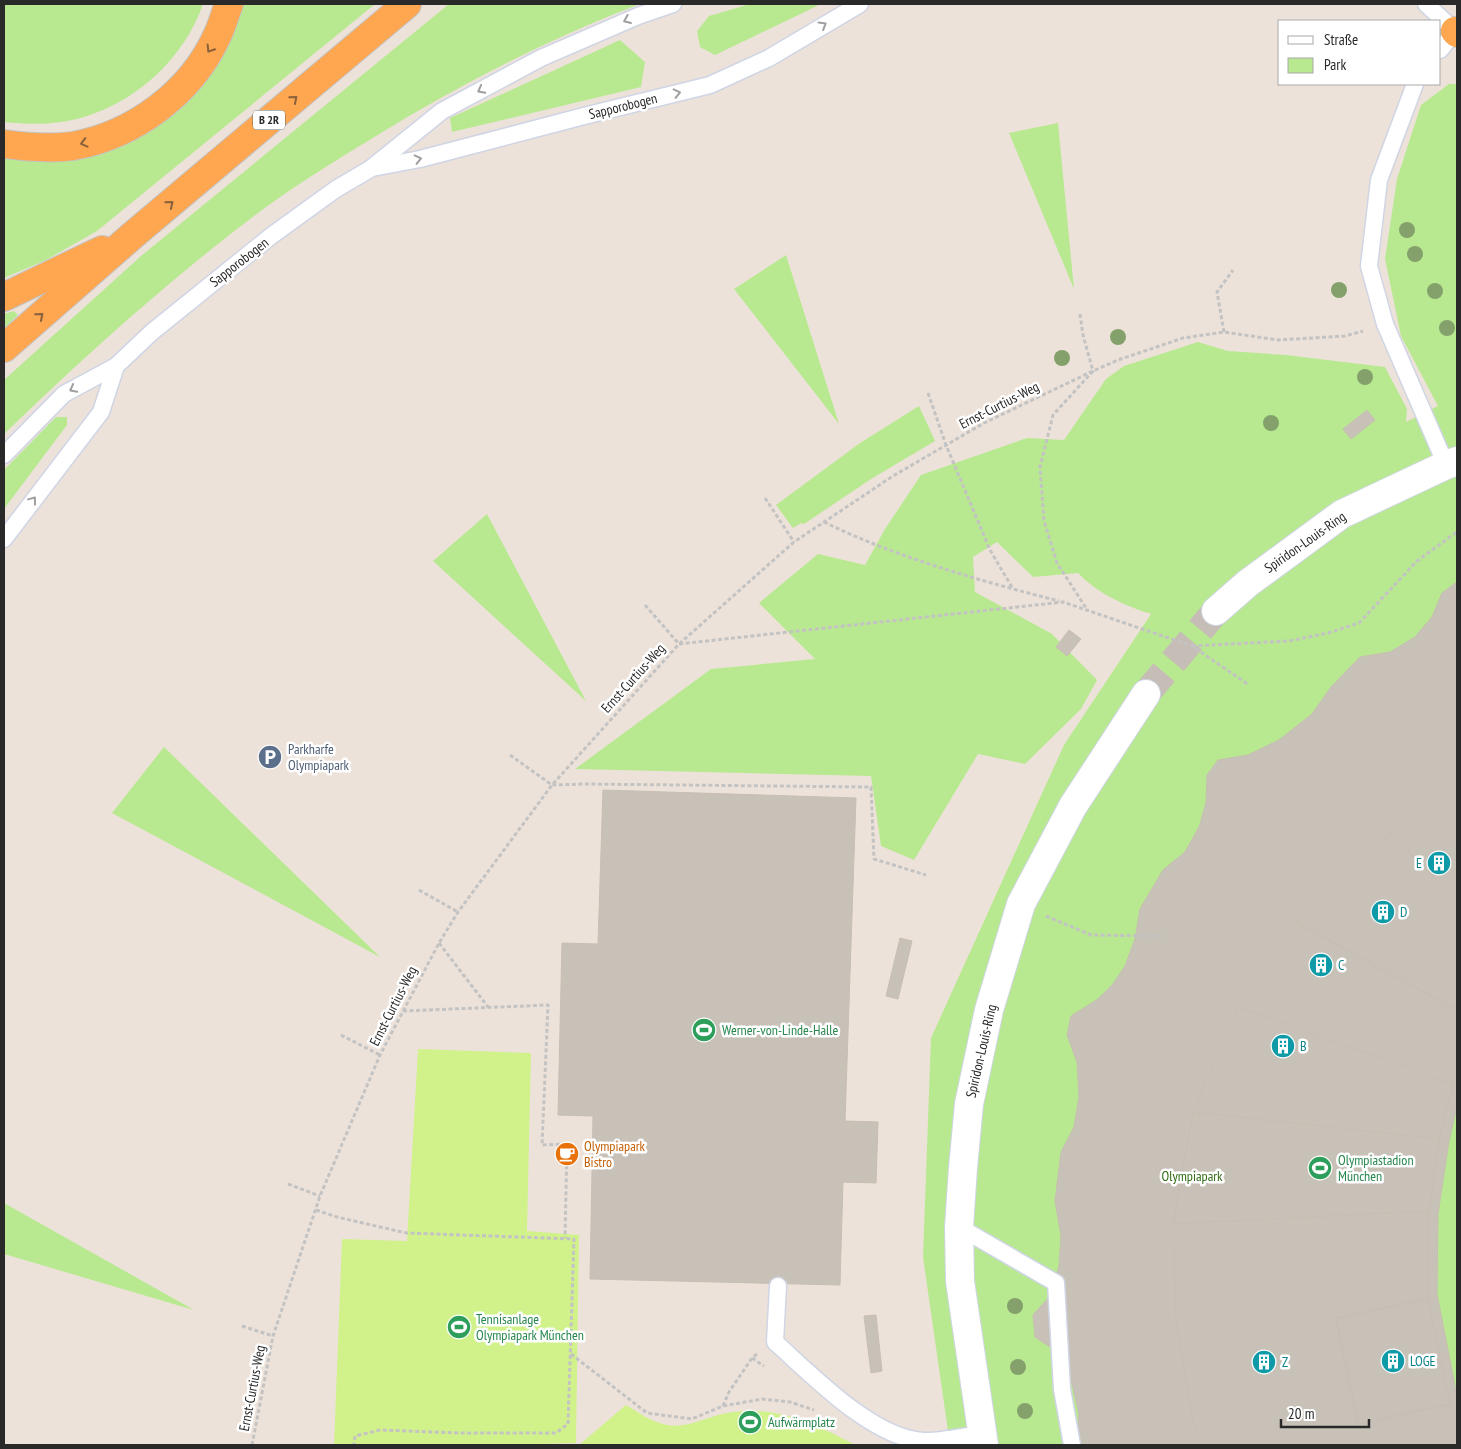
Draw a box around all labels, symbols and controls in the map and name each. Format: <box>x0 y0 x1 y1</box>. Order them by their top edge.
one-way arrow <box>623 14 632 25</box>
legend <box>1278 20 1441 85</box>
one-way arrow <box>818 21 827 31</box>
text: Straße <box>1324 30 1358 49</box>
one-way arrow <box>207 43 216 52</box>
text: Park <box>1324 55 1346 74</box>
one-way arrow <box>477 84 486 94</box>
one-way arrow <box>673 88 682 99</box>
street label: Sapporobogen <box>587 89 659 123</box>
one-way arrow <box>289 95 298 104</box>
road number: B 2R <box>253 110 285 130</box>
one-way arrow <box>80 137 88 147</box>
one-way arrow <box>414 154 423 165</box>
one-way arrow <box>165 200 174 209</box>
street label: Sapporobogen <box>206 233 272 291</box>
one-way arrow <box>35 313 44 322</box>
street label: Ernst-Curtius-Weg <box>956 377 1042 433</box>
one-way arrow <box>69 383 78 393</box>
one-way arrow <box>28 497 36 506</box>
street label: Spiridon-Louis-Ring <box>1261 507 1349 577</box>
street label: Ernst-Curtius-Weg <box>597 640 669 716</box>
place label: Parkharfe Olympiapark <box>288 740 350 774</box>
parking icon: Parkharfe Olympiapark <box>257 744 283 770</box>
building icon: E <box>1426 850 1452 876</box>
place label: E <box>1416 854 1422 872</box>
building icon: D <box>1370 899 1396 925</box>
place label: D <box>1400 903 1407 921</box>
building icon: C <box>1308 952 1334 978</box>
place label: C <box>1338 956 1345 974</box>
street label: Ernst-Curtius-Weg <box>365 963 421 1049</box>
street label: Spiridon-Louis-Ring <box>961 1002 1001 1100</box>
sports icon: Werner-von-Linde-Halle <box>691 1017 717 1043</box>
place label: Werner-von-Linde-Halle <box>722 1021 839 1039</box>
building icon: B <box>1270 1033 1296 1059</box>
place label: B <box>1300 1037 1307 1055</box>
place label: Olympiapark Bistro <box>584 1137 646 1171</box>
cafe icon: Olympiapark Bistro <box>554 1141 580 1167</box>
place label: Olympiastadion München <box>1338 1151 1414 1185</box>
sports icon: Olympiastadion München <box>1307 1155 1333 1181</box>
park label: Olympiapark <box>1161 1167 1223 1185</box>
place label: Tennisanlage Olympiapark München <box>476 1310 584 1344</box>
sports icon: Tennisanlage Olympiapark München <box>446 1314 472 1340</box>
street label: Ernst-Curtius-Weg <box>235 1344 269 1432</box>
building icon: LOGE <box>1380 1348 1406 1374</box>
building icon: Z <box>1251 1349 1277 1375</box>
place label: LOGE <box>1410 1352 1436 1370</box>
place label: Z <box>1282 1353 1288 1371</box>
scale bar <box>1281 1396 1368 1428</box>
text: 20 m <box>1288 1404 1314 1423</box>
sports icon: Aufwärmplatz <box>737 1409 763 1435</box>
place label: Aufwärmplatz <box>768 1413 835 1431</box>

